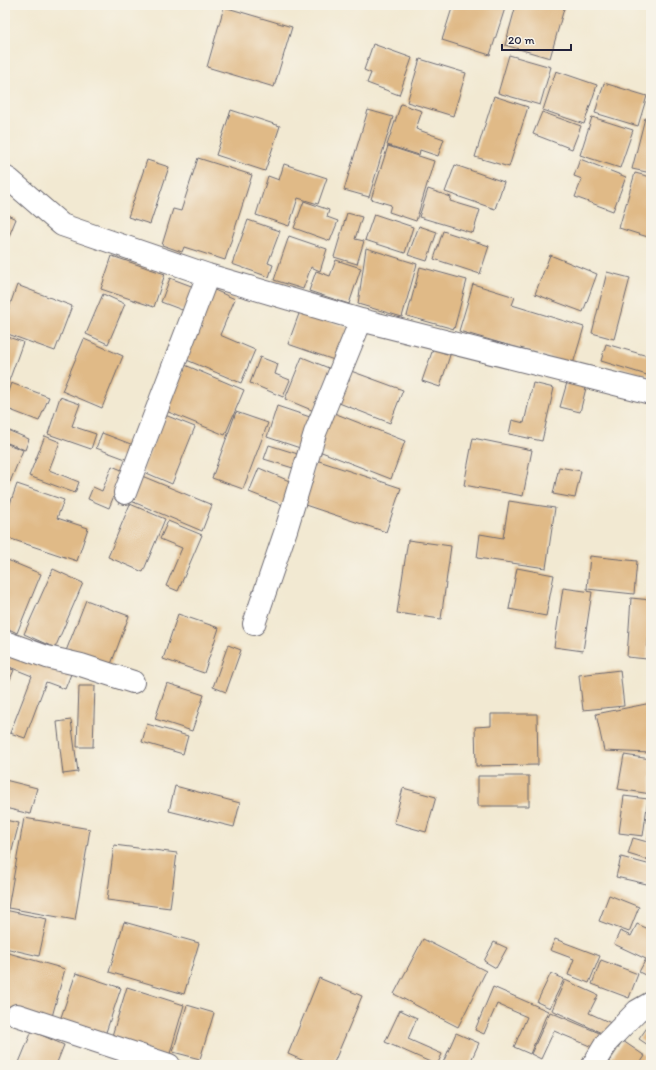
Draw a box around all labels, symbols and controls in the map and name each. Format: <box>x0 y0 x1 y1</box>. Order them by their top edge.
scale bar <box>502 26 571 52</box>
text: 20 m <box>508 33 535 47</box>

